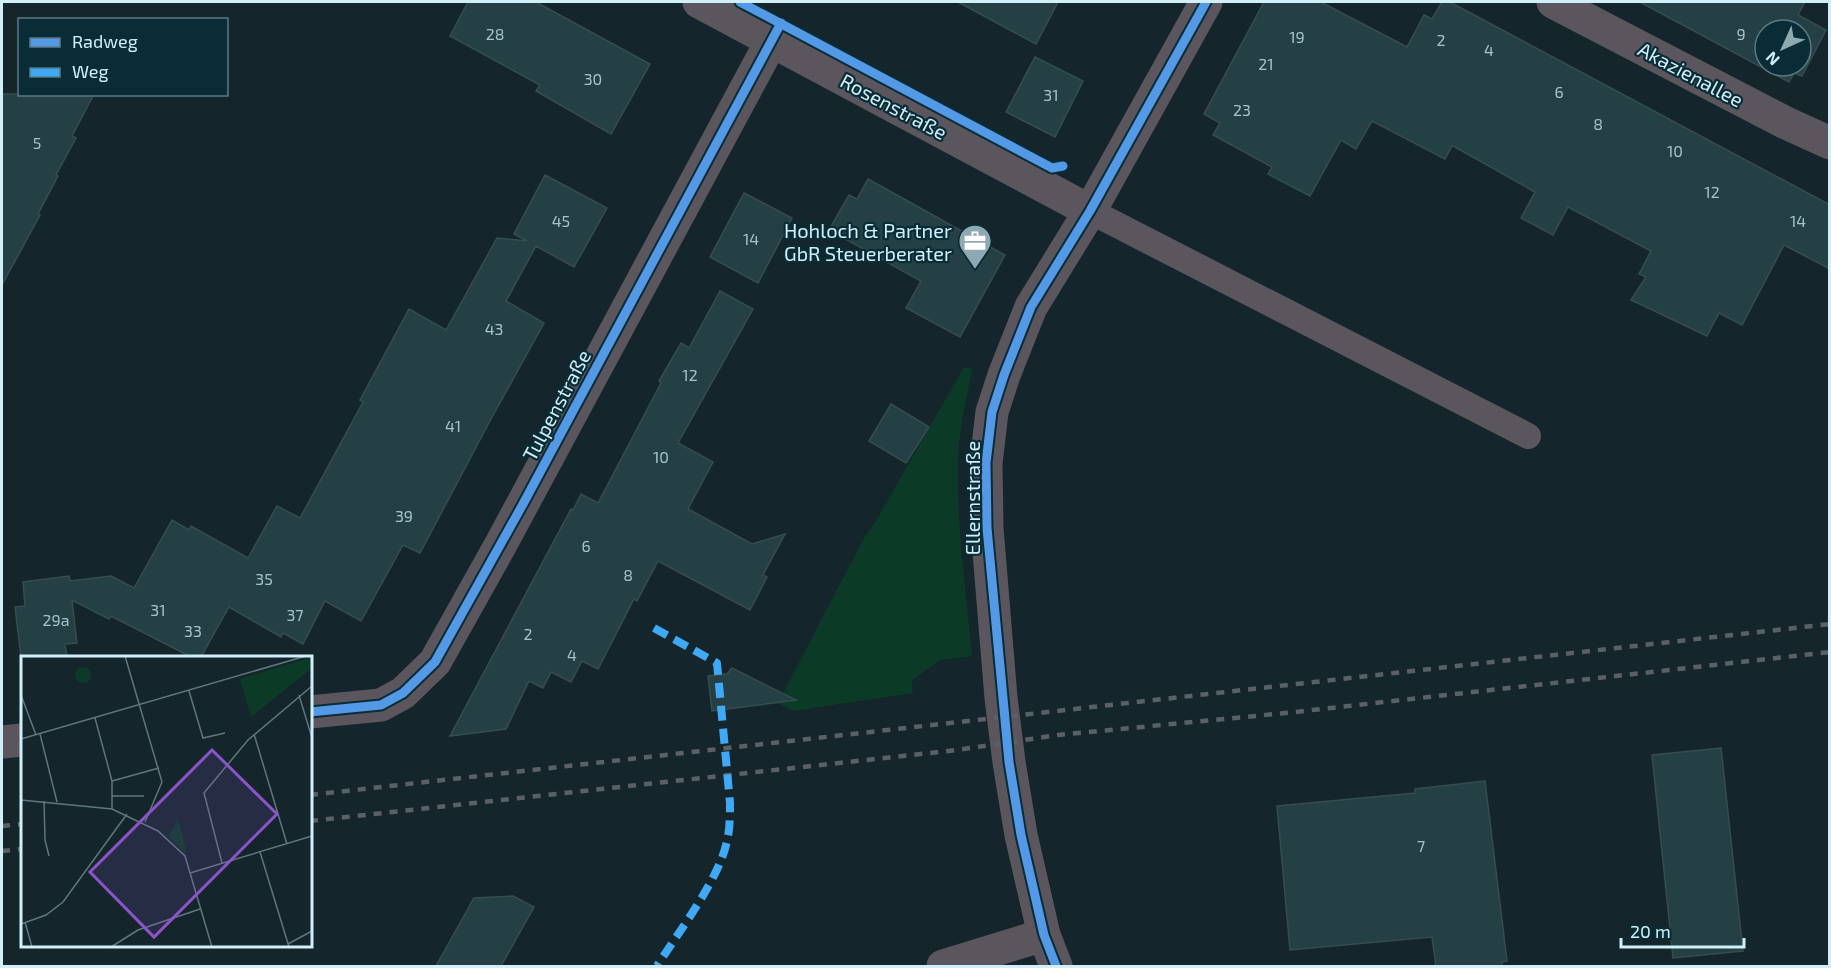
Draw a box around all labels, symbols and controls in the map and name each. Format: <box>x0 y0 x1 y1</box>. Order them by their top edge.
legend <box>18 18 228 96</box>
north arrow <box>1753 18 1813 78</box>
house number: 28 <box>486 24 504 43</box>
house number: 9 <box>1736 24 1746 43</box>
house number: 19 <box>1289 27 1305 46</box>
text: Radweg <box>72 30 138 52</box>
house number: 2 <box>1437 30 1446 49</box>
street label: Akazienallee <box>1634 36 1748 112</box>
house number: 4 <box>1484 40 1494 59</box>
text: N <box>1761 48 1783 70</box>
house number: 21 <box>1258 54 1274 73</box>
text: Weg <box>72 60 108 82</box>
street label: Rosenstraße <box>837 68 951 144</box>
house number: 30 <box>584 69 602 88</box>
house number: 6 <box>1554 82 1564 101</box>
house number: 31 <box>1043 85 1059 104</box>
house number: 23 <box>1233 100 1251 119</box>
house number: 8 <box>1593 114 1603 133</box>
house number: 5 <box>33 133 41 152</box>
house number: 10 <box>1667 141 1683 160</box>
house number: 12 <box>1704 182 1720 201</box>
house number: 45 <box>552 211 570 230</box>
house number: 14 <box>1790 211 1806 230</box>
place label: Hohloch & Partner GbR Steuerberater <box>784 218 952 265</box>
office icon: Hohloch & Partner GbR Steuerberater <box>957 223 993 270</box>
house number: 14 <box>743 229 759 248</box>
house number: 43 <box>485 319 503 338</box>
street label: Tulpenstraße <box>517 345 595 465</box>
house number: 12 <box>682 365 698 384</box>
house number: 41 <box>445 416 461 435</box>
street label: Ellernstraße <box>960 441 984 555</box>
house number: 10 <box>653 447 669 466</box>
house number: 39 <box>395 506 413 525</box>
house number: 6 <box>581 536 591 555</box>
house number: 8 <box>623 565 633 584</box>
house number: 35 <box>255 569 273 588</box>
house number: 31 <box>150 600 166 619</box>
house number: 37 <box>286 605 304 624</box>
house number: 29a <box>43 610 69 629</box>
house number: 33 <box>184 621 202 640</box>
house number: 2 <box>524 624 533 643</box>
house number: 4 <box>567 645 577 664</box>
inset map <box>21 656 312 947</box>
house number: 7 <box>1417 836 1425 855</box>
scale bar <box>1621 911 1744 949</box>
text: 20 m <box>1630 920 1671 942</box>

